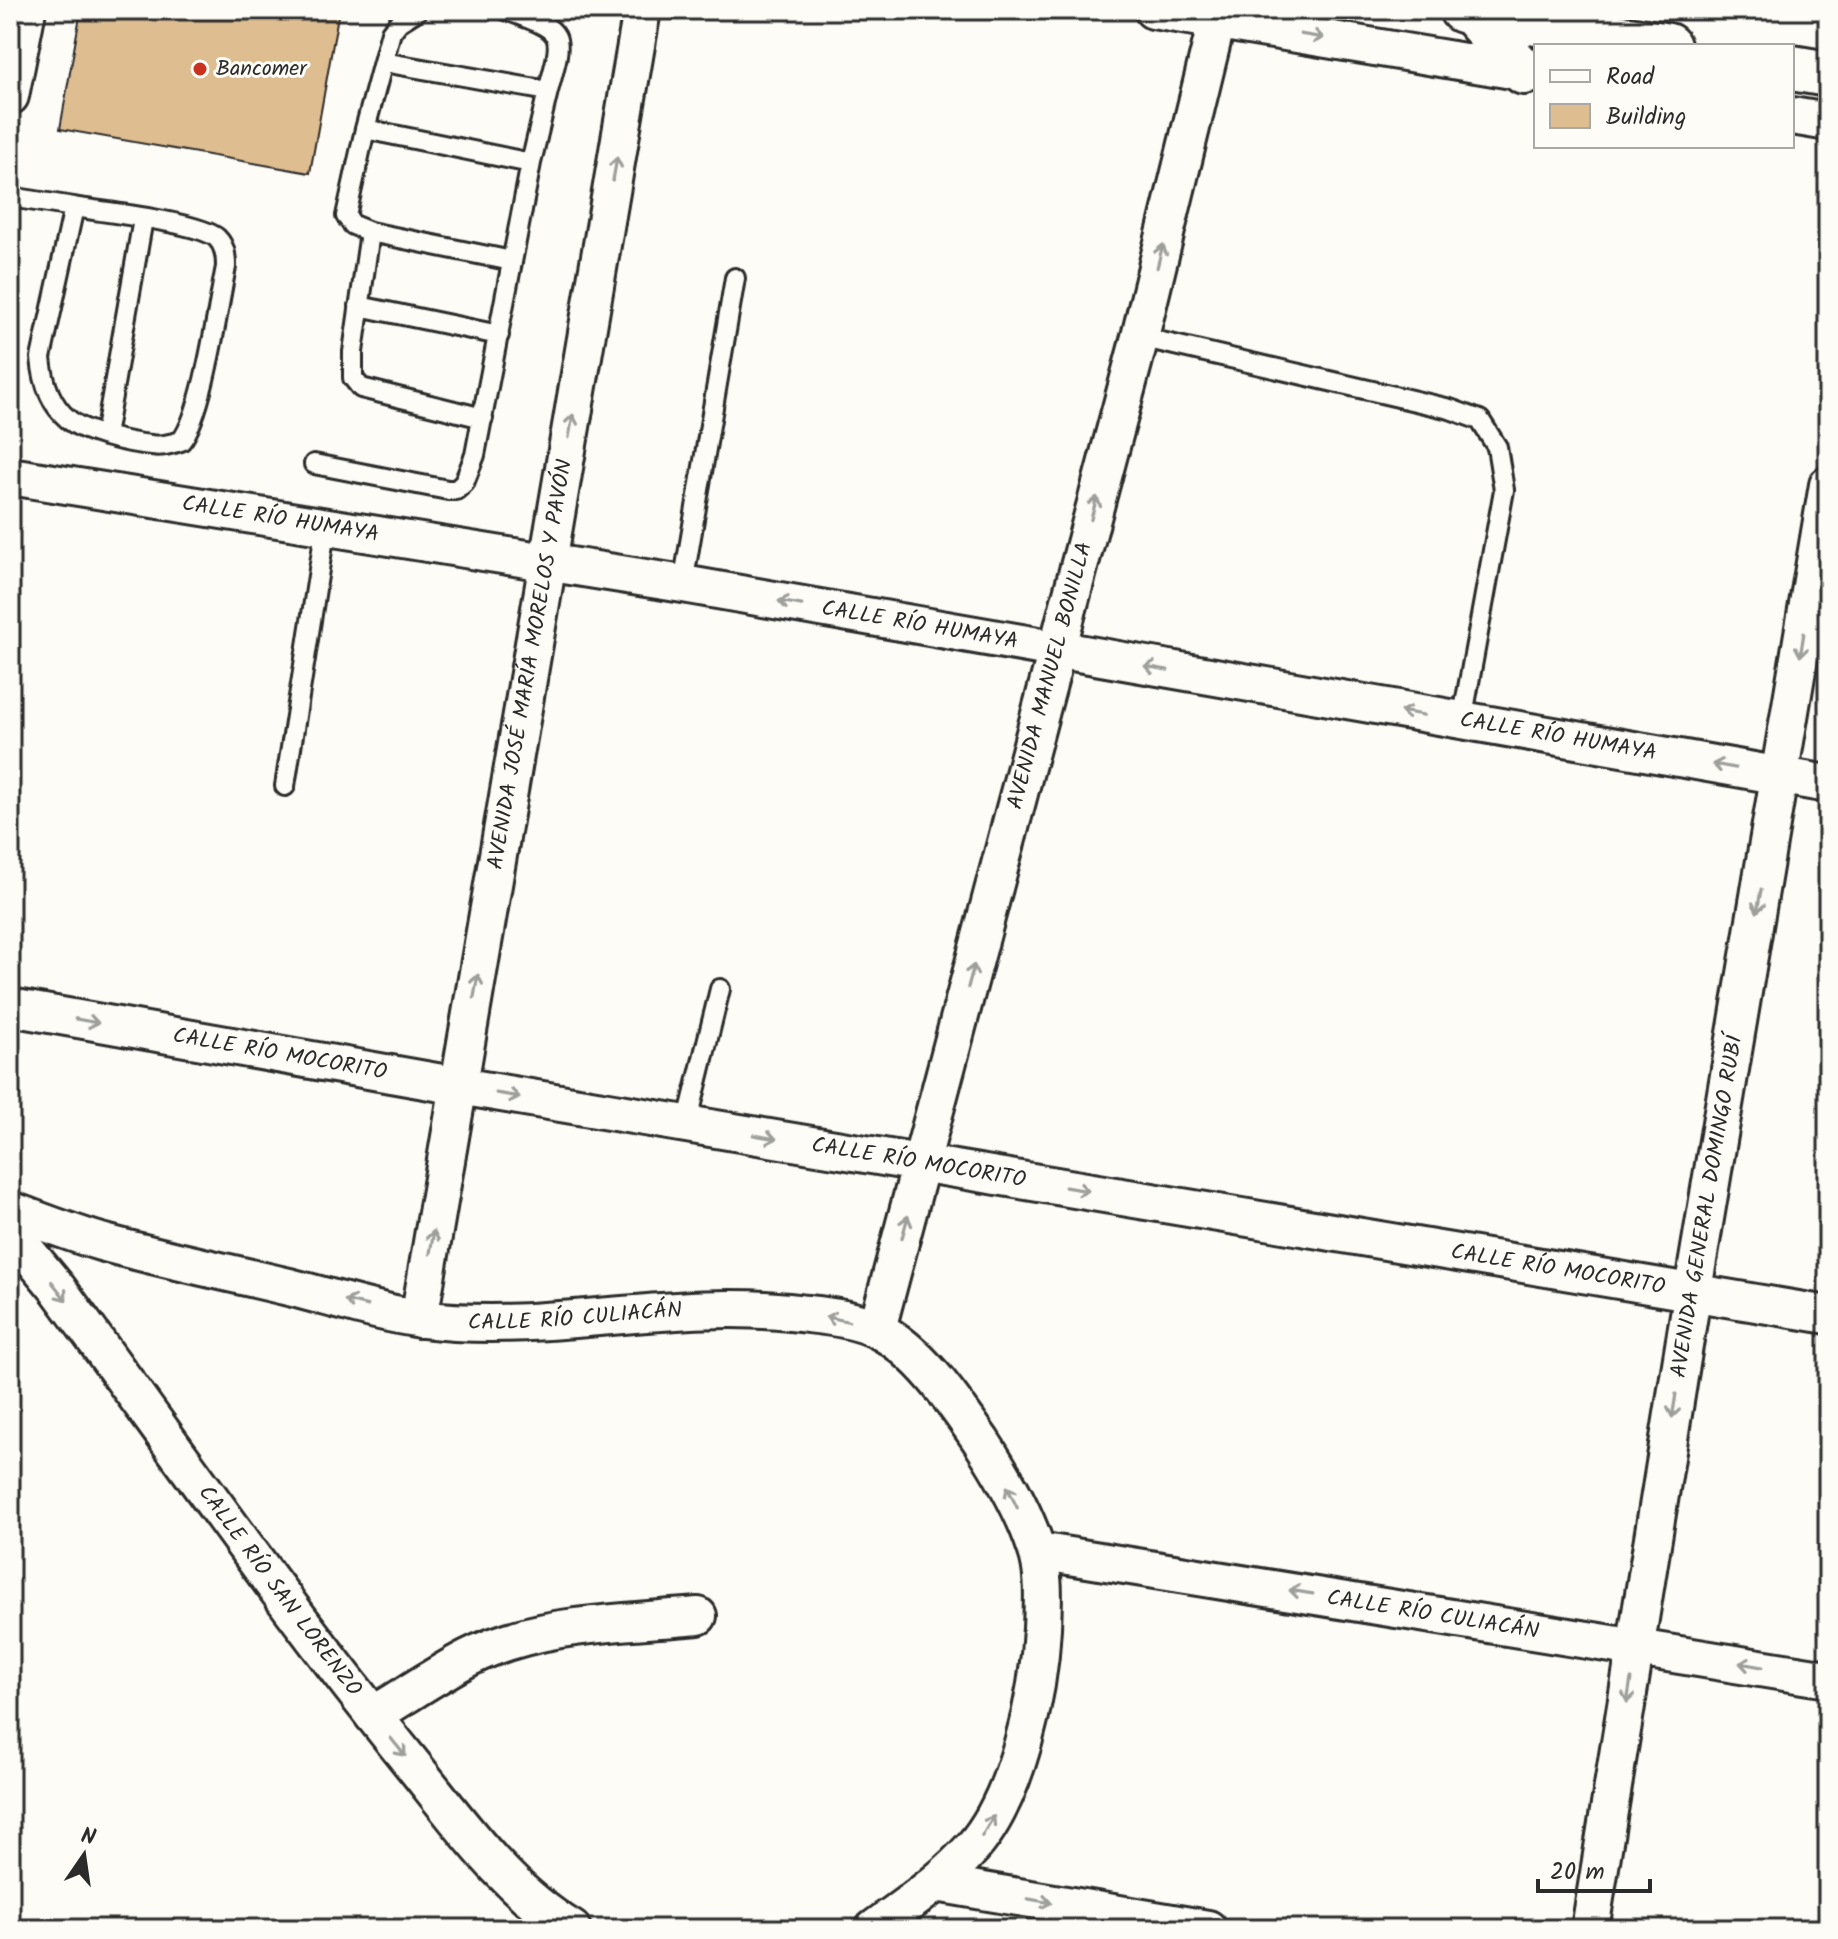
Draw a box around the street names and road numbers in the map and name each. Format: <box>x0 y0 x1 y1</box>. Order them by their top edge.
street label: AVENIDA JOSÉ MARÍA MORELOS Y PAVÓN <box>478 457 583 872</box>
street label: CALLE RÍO HUMAYA <box>180 486 382 552</box>
street label: AVENIDA MANUEL BONILLA <box>998 538 1102 813</box>
street label: CALLE RÍO HUMAYA <box>819 591 1021 660</box>
street label: CALLE RÍO HUMAYA <box>1457 703 1659 771</box>
street label: CALLE RÍO MOCORITO <box>170 1018 390 1091</box>
street label: AVENIDA GENERAL DOMINGO RUBÍ <box>1662 1029 1753 1380</box>
street label: CALLE RÍO MOCORITO <box>809 1128 1029 1198</box>
street label: CALLE RÍO MOCORITO <box>1448 1235 1668 1305</box>
street label: CALLE RÍO CULIACÁN <box>468 1293 683 1341</box>
street label: CALLE RÍO SAN LORENZO <box>189 1478 371 1705</box>
street label: CALLE RÍO CULIACÁN <box>1324 1581 1542 1649</box>

